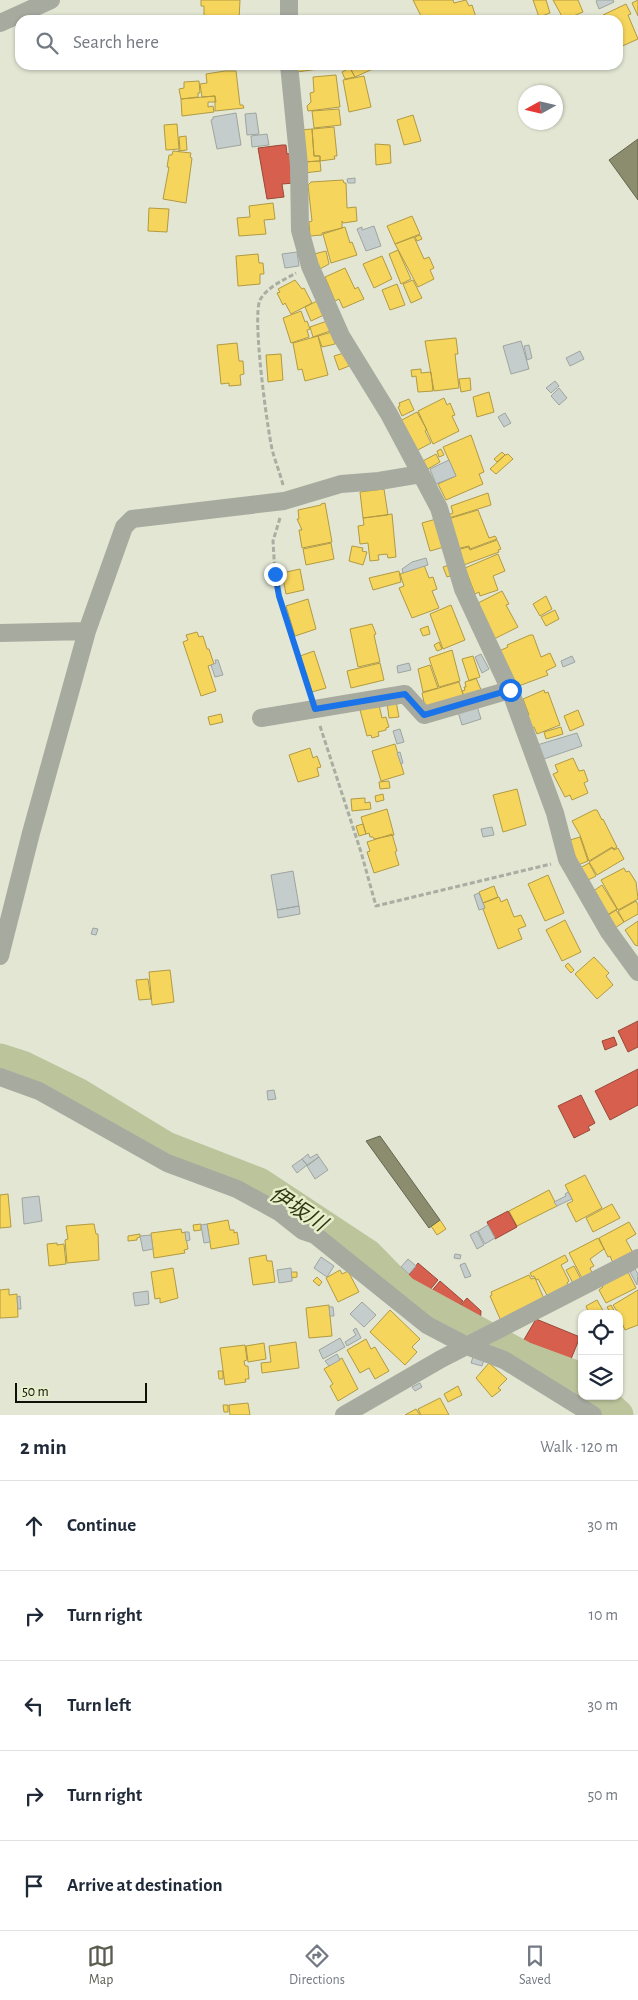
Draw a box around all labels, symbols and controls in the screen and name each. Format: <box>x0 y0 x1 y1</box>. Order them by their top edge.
search box <box>15 15 623 70</box>
icon: search <box>33 29 61 57</box>
text: Search here <box>73 33 159 52</box>
north arrow <box>518 85 563 130</box>
route end <box>264 563 287 586</box>
route start <box>499 679 522 702</box>
water label: 伊坂川 <box>266 1182 332 1236</box>
map controls <box>578 1310 623 1400</box>
button: locate <box>578 1310 623 1355</box>
button: layers <box>578 1355 623 1400</box>
scale bar <box>15 1380 148 1403</box>
text: 50 m <box>22 1385 49 1399</box>
text: 2 min <box>20 1437 67 1458</box>
text: Walk · 120 m <box>540 1439 618 1455</box>
icon: ahead <box>20 1512 48 1540</box>
text: Continue <box>67 1516 136 1535</box>
text: 30 m <box>588 1517 618 1533</box>
icon: right <box>20 1602 48 1630</box>
text: Turn right <box>67 1606 142 1625</box>
text: 10 m <box>589 1607 618 1623</box>
icon: left <box>20 1692 48 1720</box>
text: Turn left <box>67 1696 131 1715</box>
text: 30 m <box>588 1697 618 1713</box>
icon: right <box>20 1782 48 1810</box>
text: Turn right <box>67 1786 142 1805</box>
text: 50 m <box>587 1787 618 1803</box>
icon: arrive <box>20 1872 48 1900</box>
text: Arrive at destination <box>67 1876 223 1895</box>
tab: Map <box>87 1942 115 1989</box>
tab: Directions <box>289 1942 345 1989</box>
tab: Saved <box>519 1942 551 1989</box>

